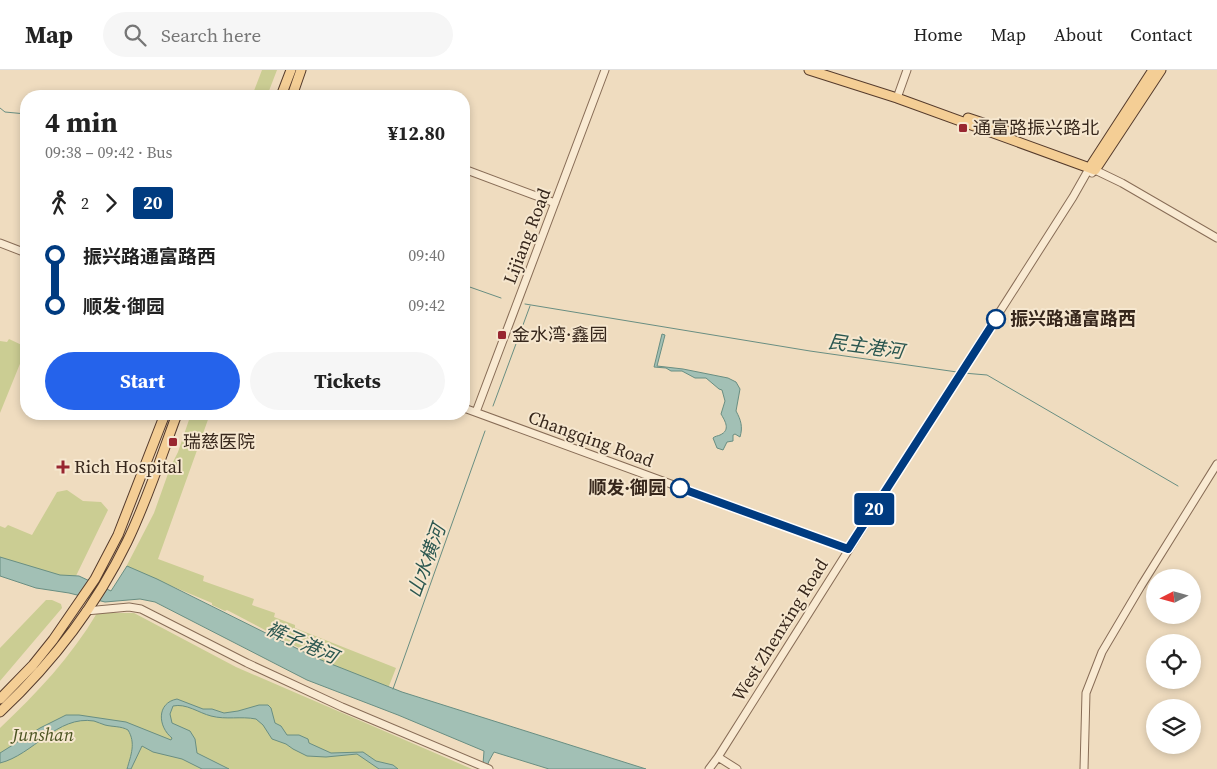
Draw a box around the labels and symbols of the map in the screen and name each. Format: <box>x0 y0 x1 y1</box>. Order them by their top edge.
place label: 通富路振兴路北 <box>973 115 1099 140</box>
marker: 通富路振兴路北 <box>957 122 969 134</box>
street label: Lijiang Road <box>497 184 556 287</box>
place label: 振兴路通富路西 <box>1010 306 1136 331</box>
marker: 振兴路通富路西 <box>986 309 1006 329</box>
place label: 金水湾·鑫园 <box>512 322 607 347</box>
water label: 民主港河 <box>827 328 909 365</box>
marker: 金水湾·鑫园 <box>496 329 508 341</box>
street label: Changqing Road <box>525 404 657 473</box>
place label: 瑞慈医院 <box>183 429 255 454</box>
marker: 瑞慈医院 <box>167 436 179 448</box>
place label: Rich Hospital <box>74 454 182 479</box>
marker: Rich Hospital <box>56 460 70 474</box>
place label: 顺发·御园 <box>589 475 666 500</box>
marker: 顺发·御园 <box>670 478 690 498</box>
line badge: 20 <box>852 493 896 525</box>
water label: 山水横河 <box>401 517 453 601</box>
street label: West Zhenxing Road <box>726 554 834 706</box>
north arrow <box>1146 569 1201 624</box>
water label: 裤子港河 <box>262 615 346 671</box>
park label: Junshan <box>9 722 74 747</box>

